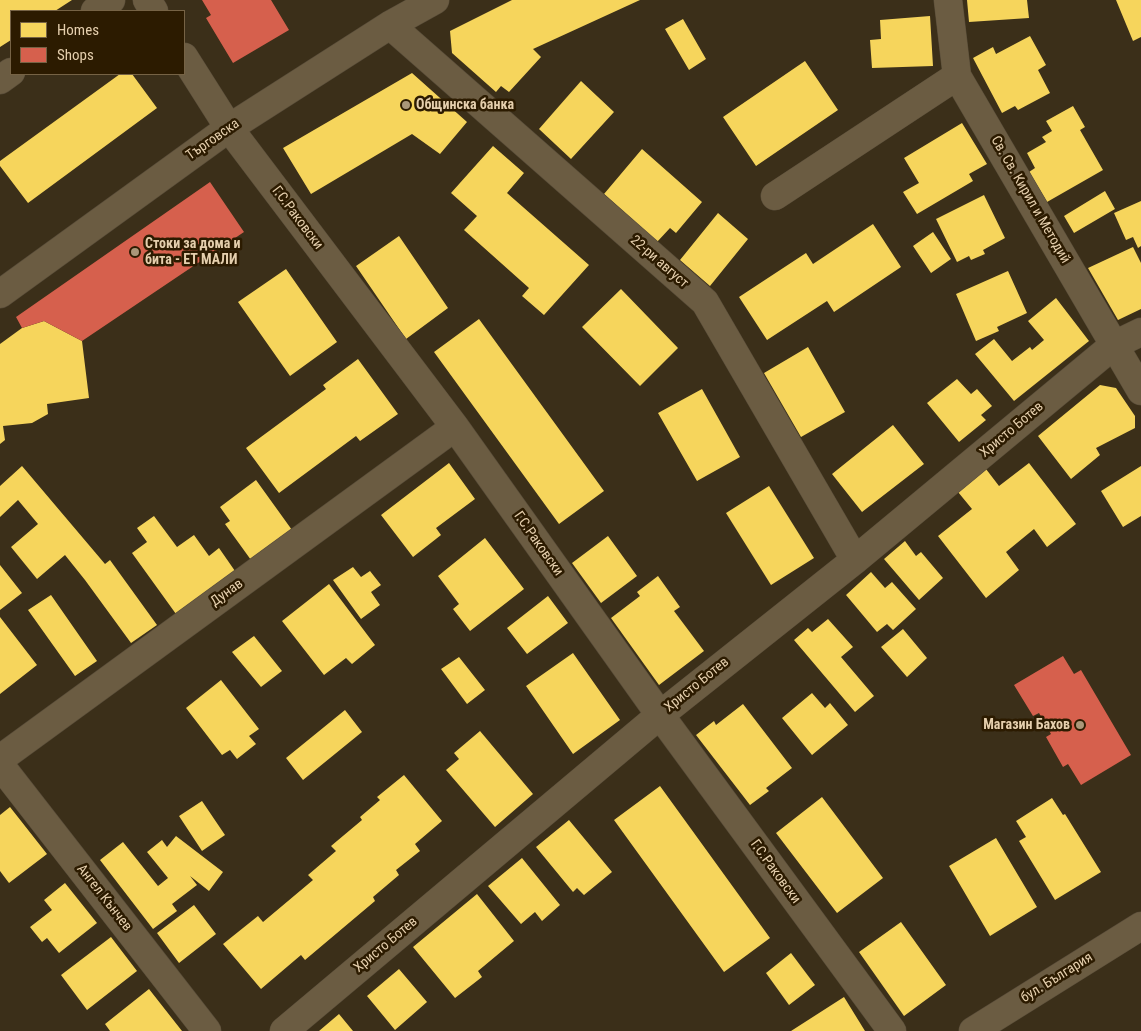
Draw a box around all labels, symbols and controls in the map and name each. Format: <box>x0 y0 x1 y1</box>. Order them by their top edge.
legend <box>10 10 185 75</box>
text: Homes <box>57 21 99 39</box>
text: Shops <box>57 46 94 64</box>
place label: Общинска банка <box>416 97 514 113</box>
marker: Общинска банка <box>400 99 412 111</box>
street label: Търговска <box>183 116 243 164</box>
street label: Св. Св. Кирил и Методий <box>987 133 1073 267</box>
street label: Г.С.Раковски <box>268 183 326 253</box>
street label: 22-ри август <box>626 232 692 292</box>
place label: Стоки за дома и бита - ЕТ МАЛИ <box>145 236 241 268</box>
marker: Стоки за дома и бита - ЕТ МАЛИ <box>129 246 141 258</box>
street label: Христо Ботев <box>977 399 1047 461</box>
street label: Г.С.Раковски <box>510 509 566 579</box>
street label: Дунав <box>208 576 246 610</box>
street label: Христо Ботев <box>662 654 732 716</box>
place label: Магазин Бахов <box>983 717 1070 733</box>
marker: Магазин Бахов <box>1074 719 1086 731</box>
street label: Г.С.Раковски <box>746 837 804 907</box>
street label: Ангел Кънчев <box>73 861 135 935</box>
street label: Христо Ботев <box>351 914 421 976</box>
street label: бул. България <box>1018 949 1096 1007</box>

